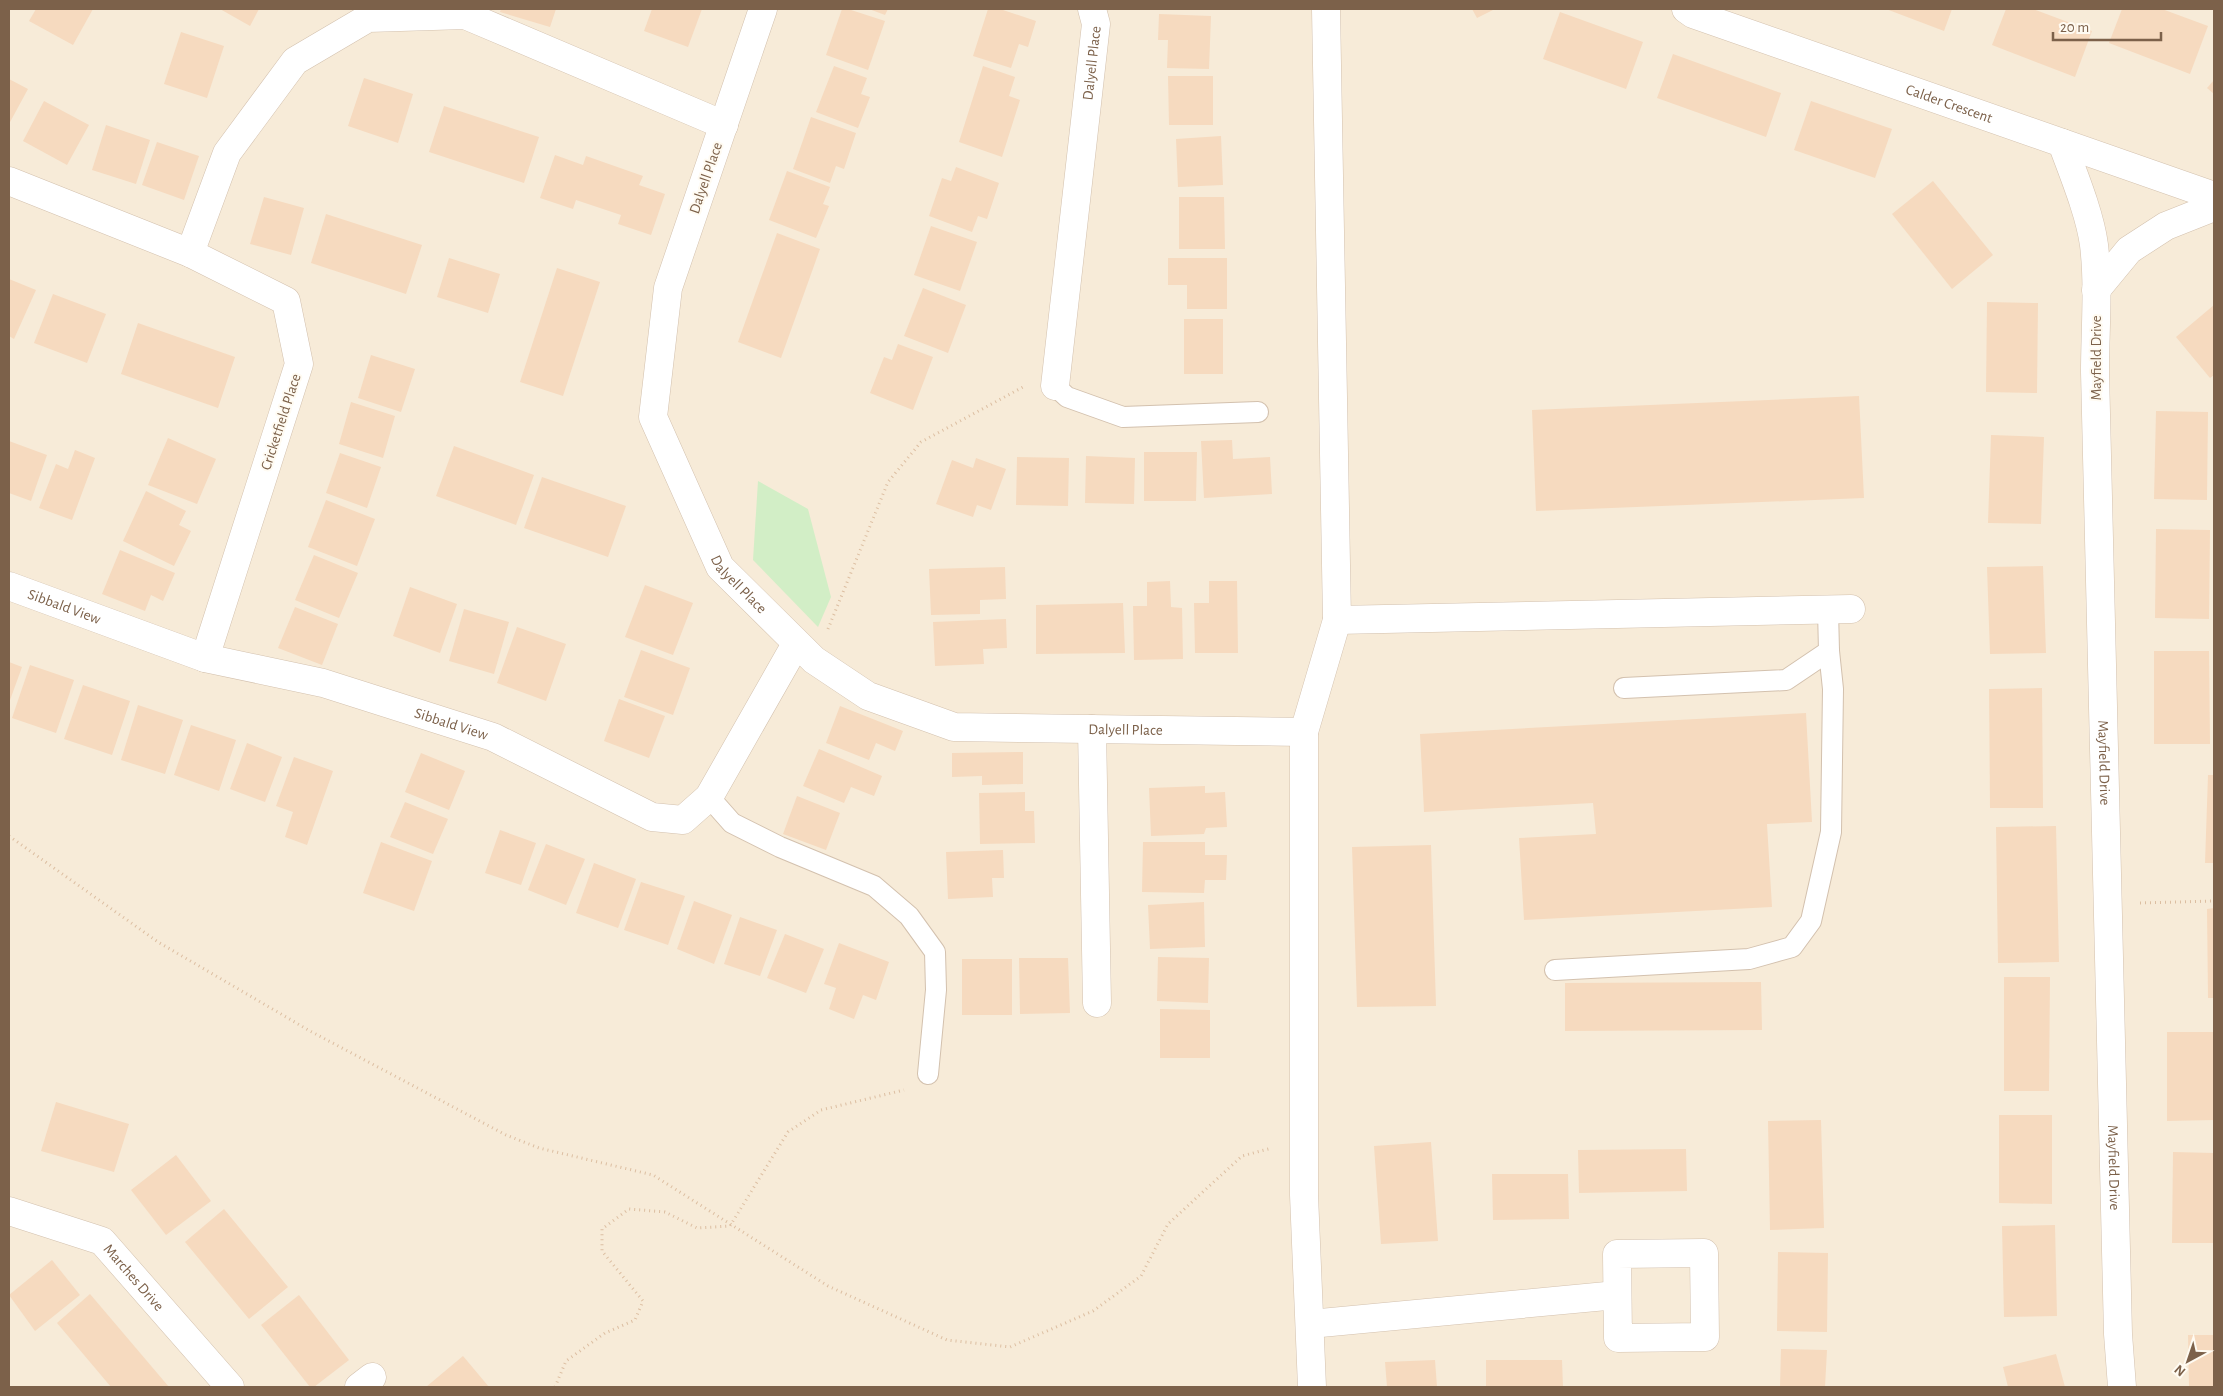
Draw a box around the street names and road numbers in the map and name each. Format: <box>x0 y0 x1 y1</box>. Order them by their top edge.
street label: Dalyell Place <box>1080 25 1103 101</box>
street label: Calder Crescent <box>1904 81 1995 126</box>
street label: Dalyell Place <box>687 140 725 216</box>
street label: Mayfield Drive <box>2089 315 2104 401</box>
street label: Cricketfield Place <box>258 372 304 472</box>
street label: Dalyell Place <box>708 553 770 616</box>
street label: Sibbald View <box>26 586 103 627</box>
street label: Sibbald View <box>413 705 490 742</box>
street label: Mayfield Drive <box>2096 720 2113 806</box>
street label: Dalyell Place <box>1088 721 1163 737</box>
street label: Mayfield Drive <box>2106 1125 2123 1210</box>
street label: Marches Drive <box>101 1241 167 1314</box>

